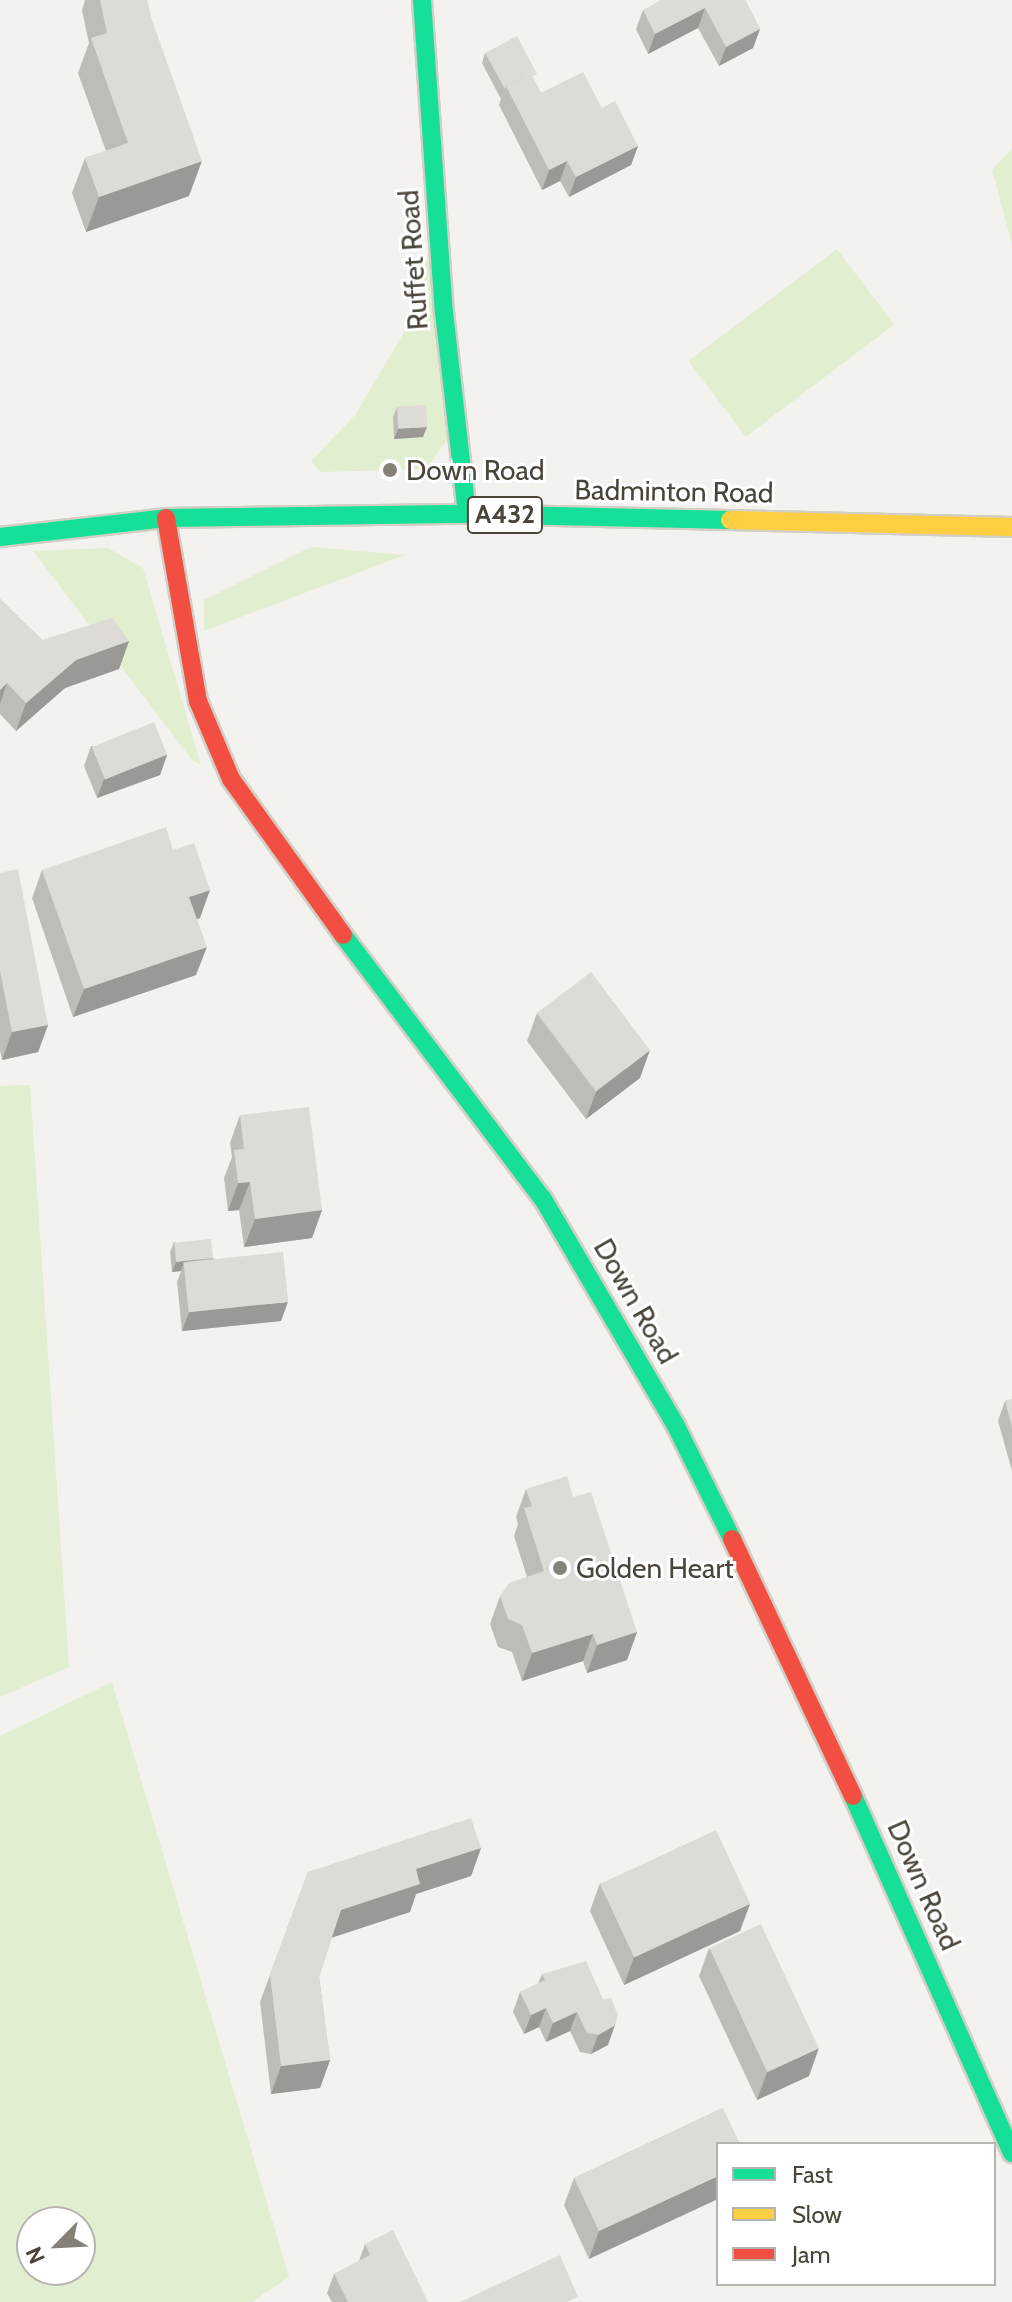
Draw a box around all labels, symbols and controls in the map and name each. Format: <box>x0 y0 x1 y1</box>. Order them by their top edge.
street label: Ruffet Road <box>391 189 435 331</box>
place label: Down Road <box>406 453 544 487</box>
marker: Down Road <box>381 461 399 479</box>
street label: Badminton Road <box>574 472 774 510</box>
road number: A432 <box>465 493 545 537</box>
street label: Down Road <box>587 1233 685 1369</box>
place label: Golden Heart <box>576 1551 734 1585</box>
marker: Golden Heart <box>551 1559 569 1577</box>
street label: Down Road <box>880 1815 968 1955</box>
legend <box>716 2142 996 2286</box>
text: Fast <box>792 2160 833 2189</box>
text: Slow <box>792 2200 842 2229</box>
north arrow <box>16 2206 96 2286</box>
text: Jam <box>792 2240 830 2269</box>
text: N <box>20 2243 51 2268</box>

